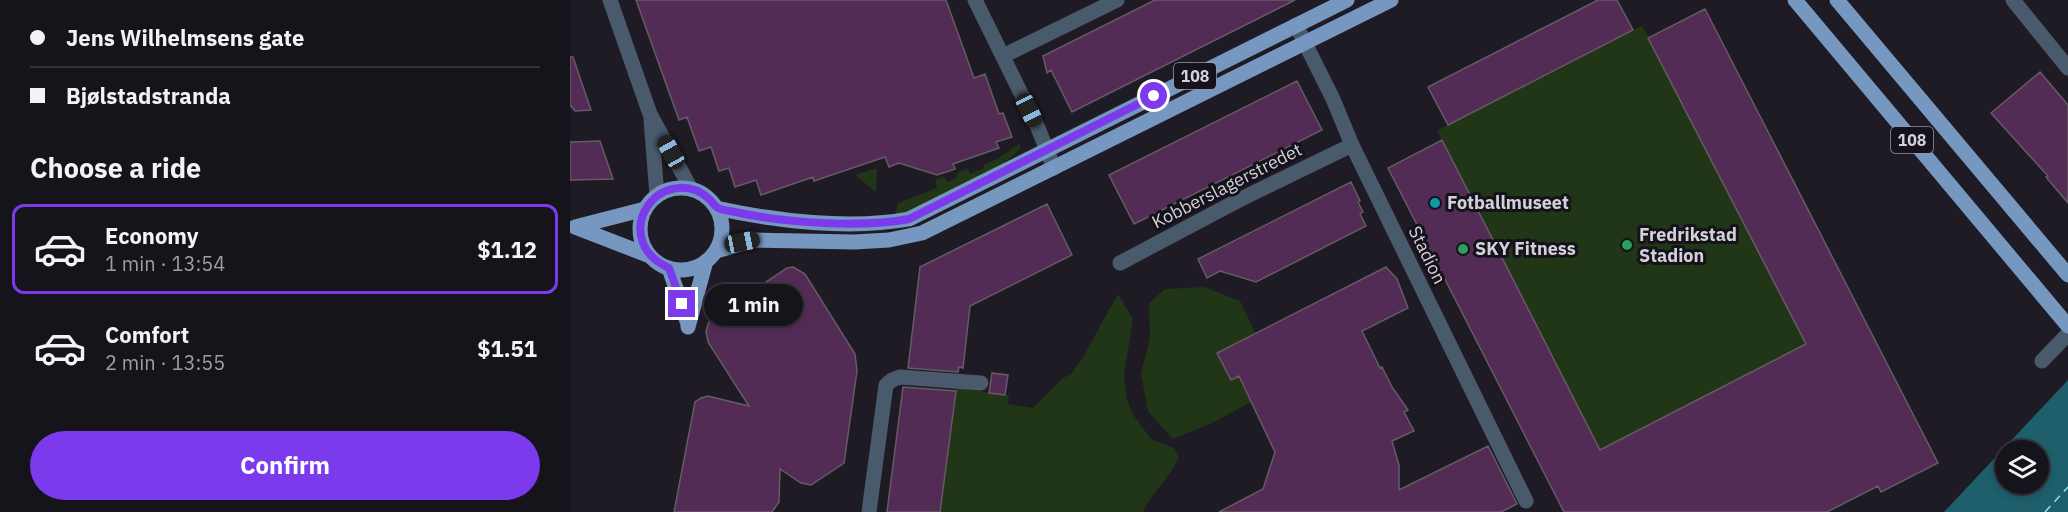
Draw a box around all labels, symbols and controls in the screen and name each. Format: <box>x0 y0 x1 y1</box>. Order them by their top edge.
text: Jens Wilhelmsens gate <box>66 23 304 52</box>
road number: 108 <box>1174 63 1216 89</box>
text: Bjølstadstranda <box>66 81 231 110</box>
route start <box>1140 82 1167 109</box>
car <box>1013 90 1045 130</box>
road number: 108 <box>1891 127 1933 153</box>
car <box>654 132 688 172</box>
street label: Kobberslagerstredet <box>1148 138 1306 233</box>
text: Choose a ride <box>30 150 201 185</box>
place label: Fotballmuseet <box>1447 191 1569 214</box>
marker: Fotballmuseet <box>1428 196 1442 210</box>
text: Economy <box>105 221 199 250</box>
icon: car <box>33 222 87 276</box>
street label: Stadion <box>1404 222 1451 288</box>
place label: Fredrikstad Stadion <box>1639 223 1737 267</box>
car <box>723 230 761 254</box>
text: $1.12 <box>477 235 537 264</box>
place label: SKY Fitness <box>1475 237 1576 260</box>
marker: Fredrikstad Stadion <box>1620 238 1634 252</box>
marker: SKY Fitness <box>1456 242 1470 256</box>
text: 1 min · 13:54 <box>105 250 225 277</box>
callout: 1 min <box>703 283 802 325</box>
route end <box>668 290 695 317</box>
text: 1 min <box>727 291 780 318</box>
text: Comfort <box>105 320 189 349</box>
icon: car <box>33 321 87 375</box>
text: $1.51 <box>477 334 537 363</box>
text: 2 min · 13:55 <box>105 349 225 376</box>
button: Confirm <box>30 431 540 500</box>
map controls <box>1995 440 2049 494</box>
button: layers <box>1995 440 2049 494</box>

